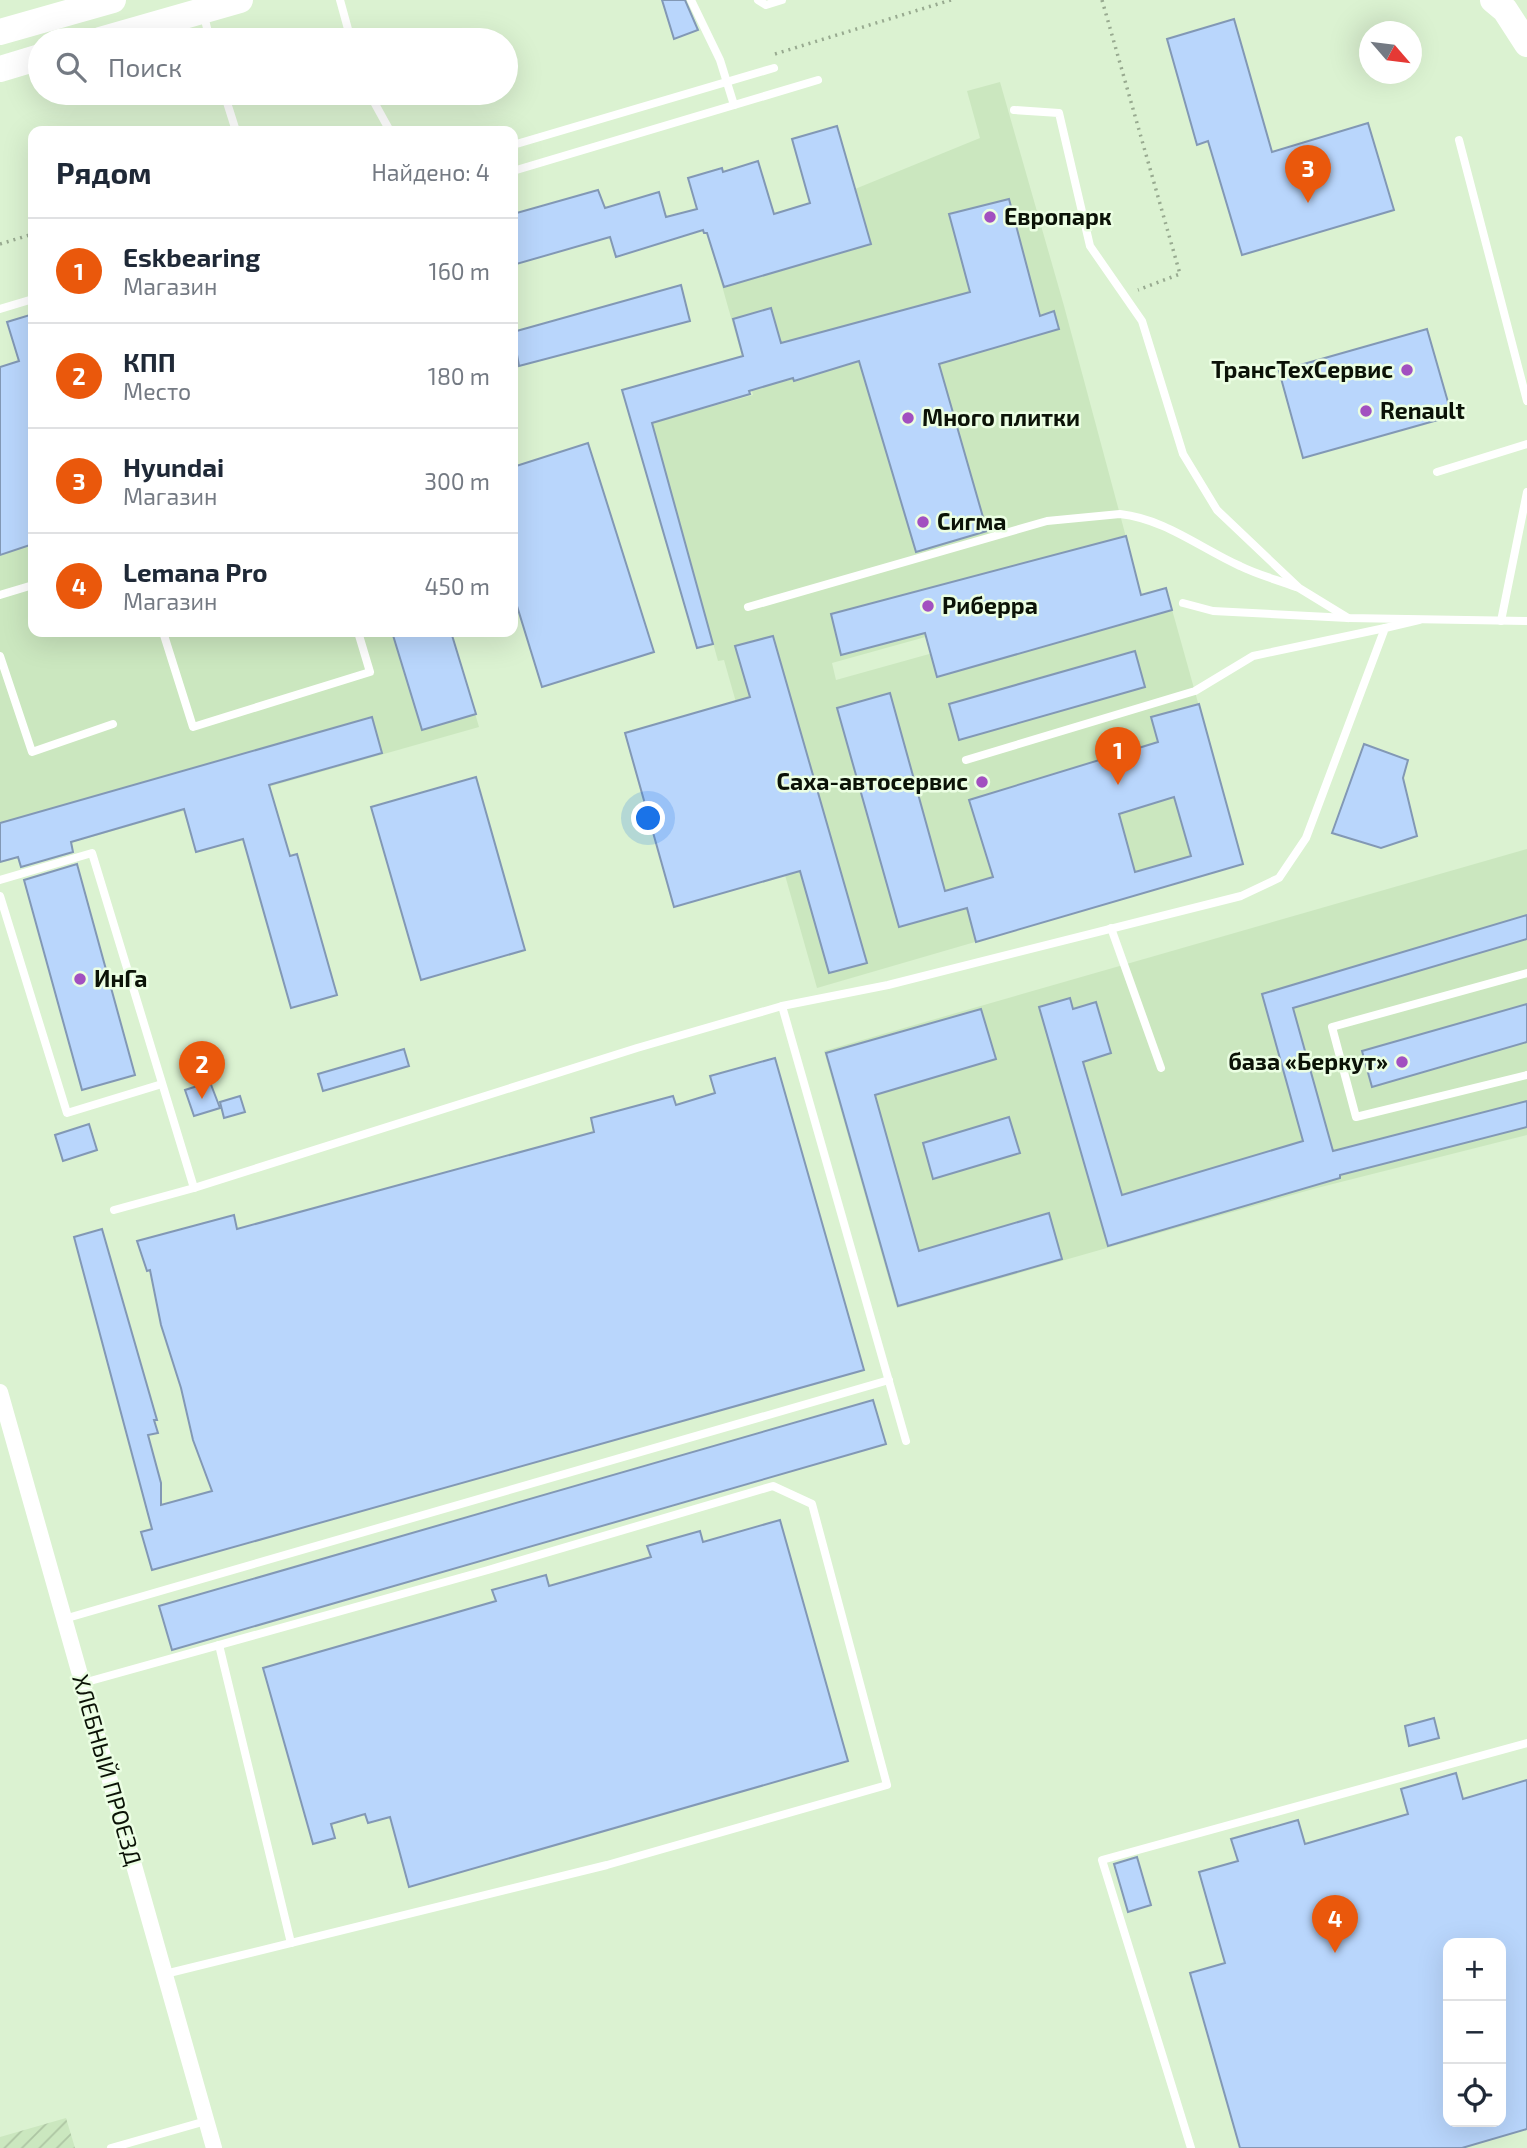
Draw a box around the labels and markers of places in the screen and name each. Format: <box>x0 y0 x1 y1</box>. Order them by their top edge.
pin: 3 <box>1285 145 1331 203</box>
place label: Европарк <box>1004 202 1112 230</box>
marker: Европарк <box>982 209 998 225</box>
place label: ТрансТехСервис <box>1211 355 1393 383</box>
marker: ТрансТехСервис <box>1399 362 1415 378</box>
place label: Renault <box>1380 396 1465 424</box>
place label: Много плитки <box>922 403 1080 431</box>
marker: Renault <box>1358 403 1374 419</box>
marker: Много плитки <box>900 410 916 426</box>
place label: Сигма <box>937 507 1007 535</box>
marker: Сигма <box>915 514 931 530</box>
place label: Риберра <box>942 591 1038 619</box>
marker: Риберра <box>920 598 936 614</box>
pin: 1 <box>1095 727 1141 785</box>
place label: Саха-автосервис <box>776 767 968 795</box>
marker: Саха-автосервис <box>974 774 990 790</box>
place label: ИнГа <box>94 964 147 992</box>
marker: ИнГа <box>72 971 88 987</box>
pin: 2 <box>179 1041 225 1099</box>
place label: база «Беркут» <box>1228 1047 1388 1075</box>
marker: база «Беркут» <box>1394 1054 1410 1070</box>
pin: 4 <box>1312 1895 1358 1953</box>

